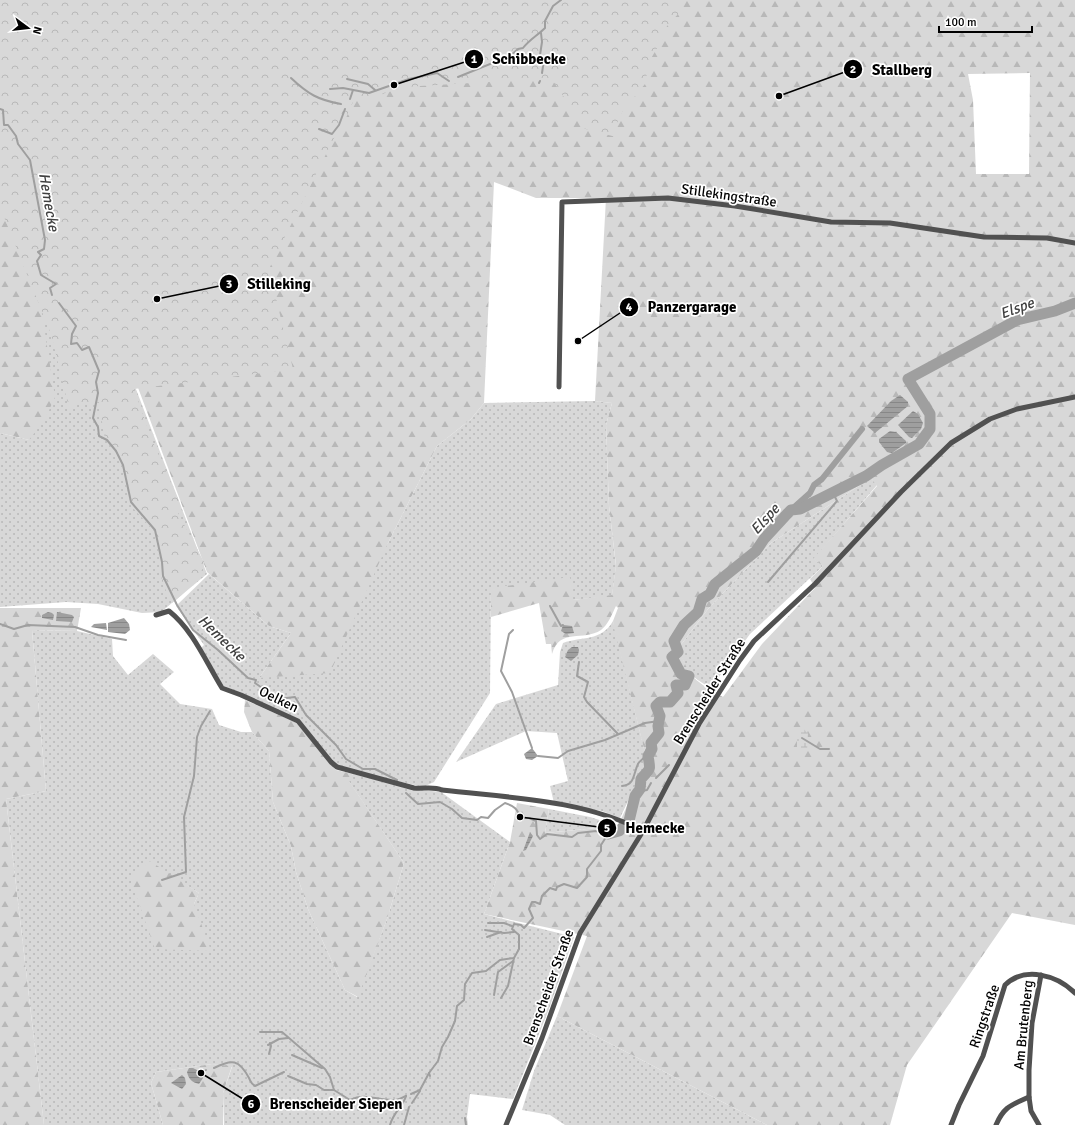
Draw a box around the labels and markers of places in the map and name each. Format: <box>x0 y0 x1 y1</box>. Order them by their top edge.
callout: Schibbecke <box>464 45 574 72</box>
callout: Stallberg <box>843 56 940 83</box>
callout: Stilleking <box>219 270 319 297</box>
callout: Panzergarage <box>619 293 744 320</box>
callout: Hemecke <box>597 814 693 841</box>
callout: Brenscheider Siepen <box>241 1090 410 1117</box>

